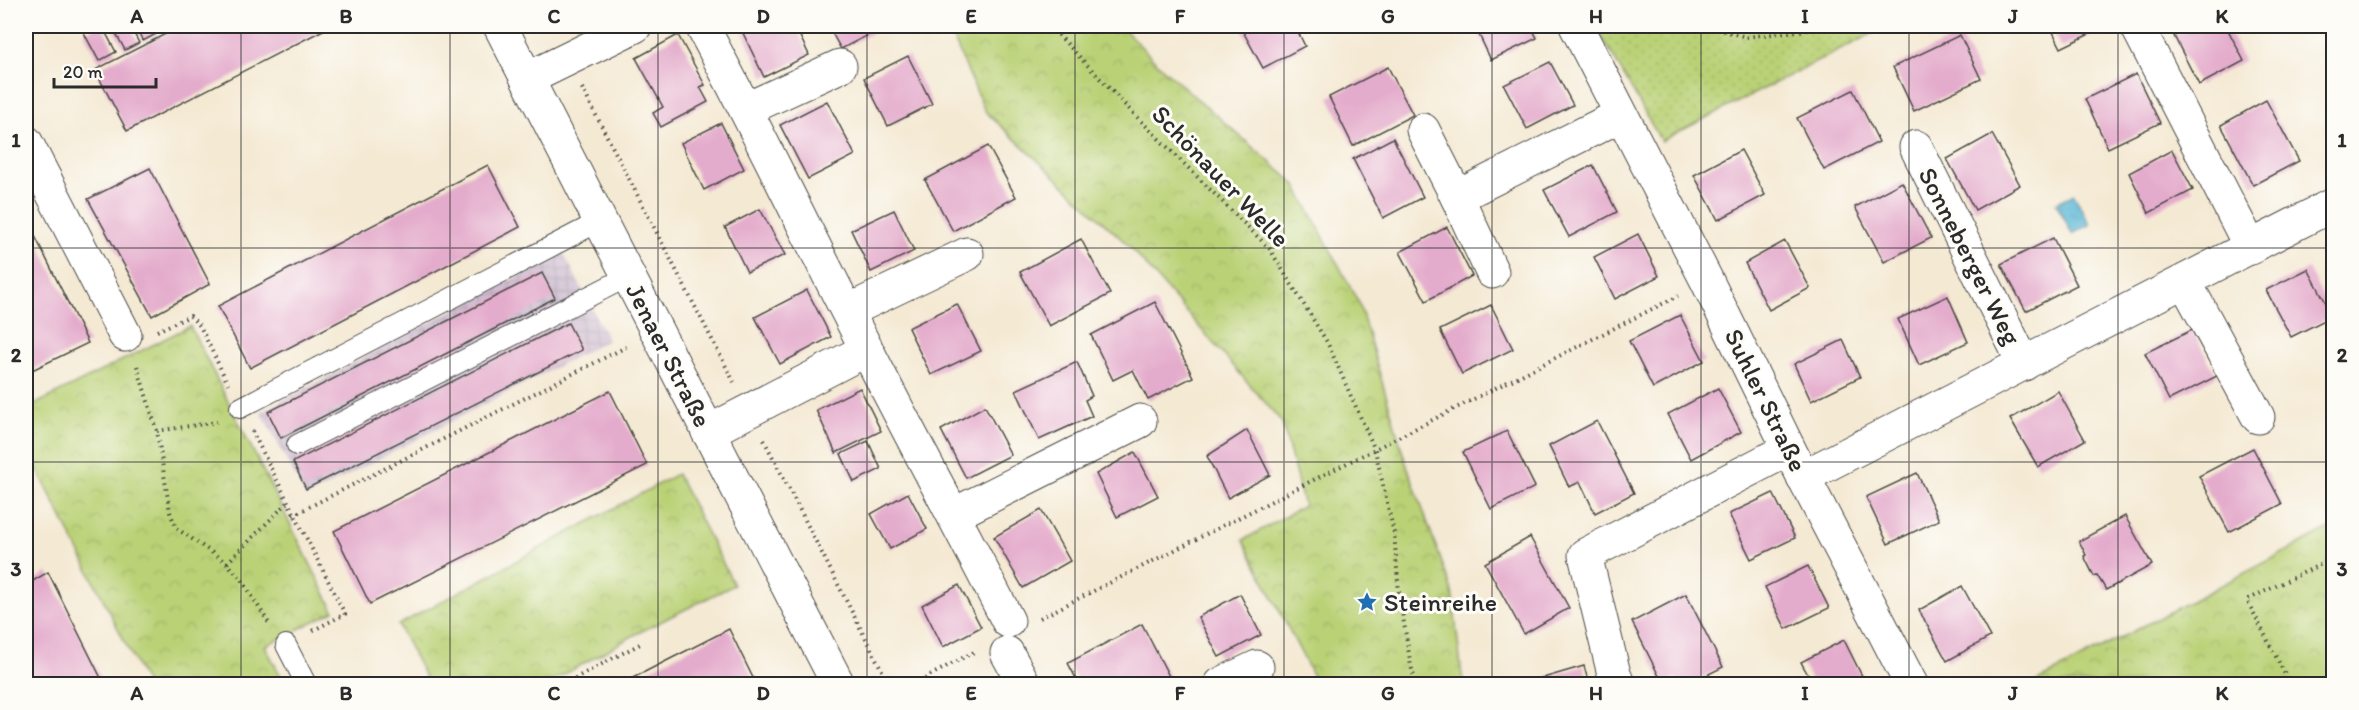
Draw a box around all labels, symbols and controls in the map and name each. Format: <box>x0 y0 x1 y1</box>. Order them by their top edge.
text: A <box>130 4 144 28</box>
text: B <box>340 4 353 28</box>
text: C <box>548 4 561 28</box>
text: D <box>756 4 770 28</box>
text: E <box>965 4 977 28</box>
text: F <box>1175 4 1186 28</box>
text: G <box>1381 4 1395 28</box>
text: H <box>1589 4 1603 28</box>
text: I <box>1801 4 1809 28</box>
text: J <box>2007 4 2018 28</box>
text: K <box>2216 4 2230 28</box>
scale bar <box>54 51 156 89</box>
text: 20 m <box>63 61 103 83</box>
street label: Schönauer Welle <box>1145 98 1297 254</box>
text: 1 <box>11 128 21 152</box>
text: 1 <box>2337 128 2347 152</box>
street label: Sonneberger Weg <box>1911 162 2029 351</box>
street label: Jenaer Straße <box>619 278 719 432</box>
street label: Suhler Straße <box>1718 323 1814 477</box>
text: 2 <box>11 343 22 367</box>
text: 2 <box>2337 343 2348 367</box>
text: 3 <box>11 557 22 581</box>
text: 3 <box>2337 557 2348 581</box>
place label: Steinreihe <box>1384 586 1497 618</box>
place icon: Steinreihe <box>1355 590 1379 614</box>
text: A <box>130 681 144 705</box>
text: B <box>340 681 353 705</box>
text: C <box>548 681 561 705</box>
text: D <box>756 681 770 705</box>
text: E <box>965 681 977 705</box>
text: F <box>1175 681 1186 705</box>
text: G <box>1381 681 1395 705</box>
text: H <box>1589 681 1603 705</box>
text: I <box>1801 681 1809 705</box>
text: J <box>2007 681 2018 705</box>
text: K <box>2216 681 2230 705</box>

